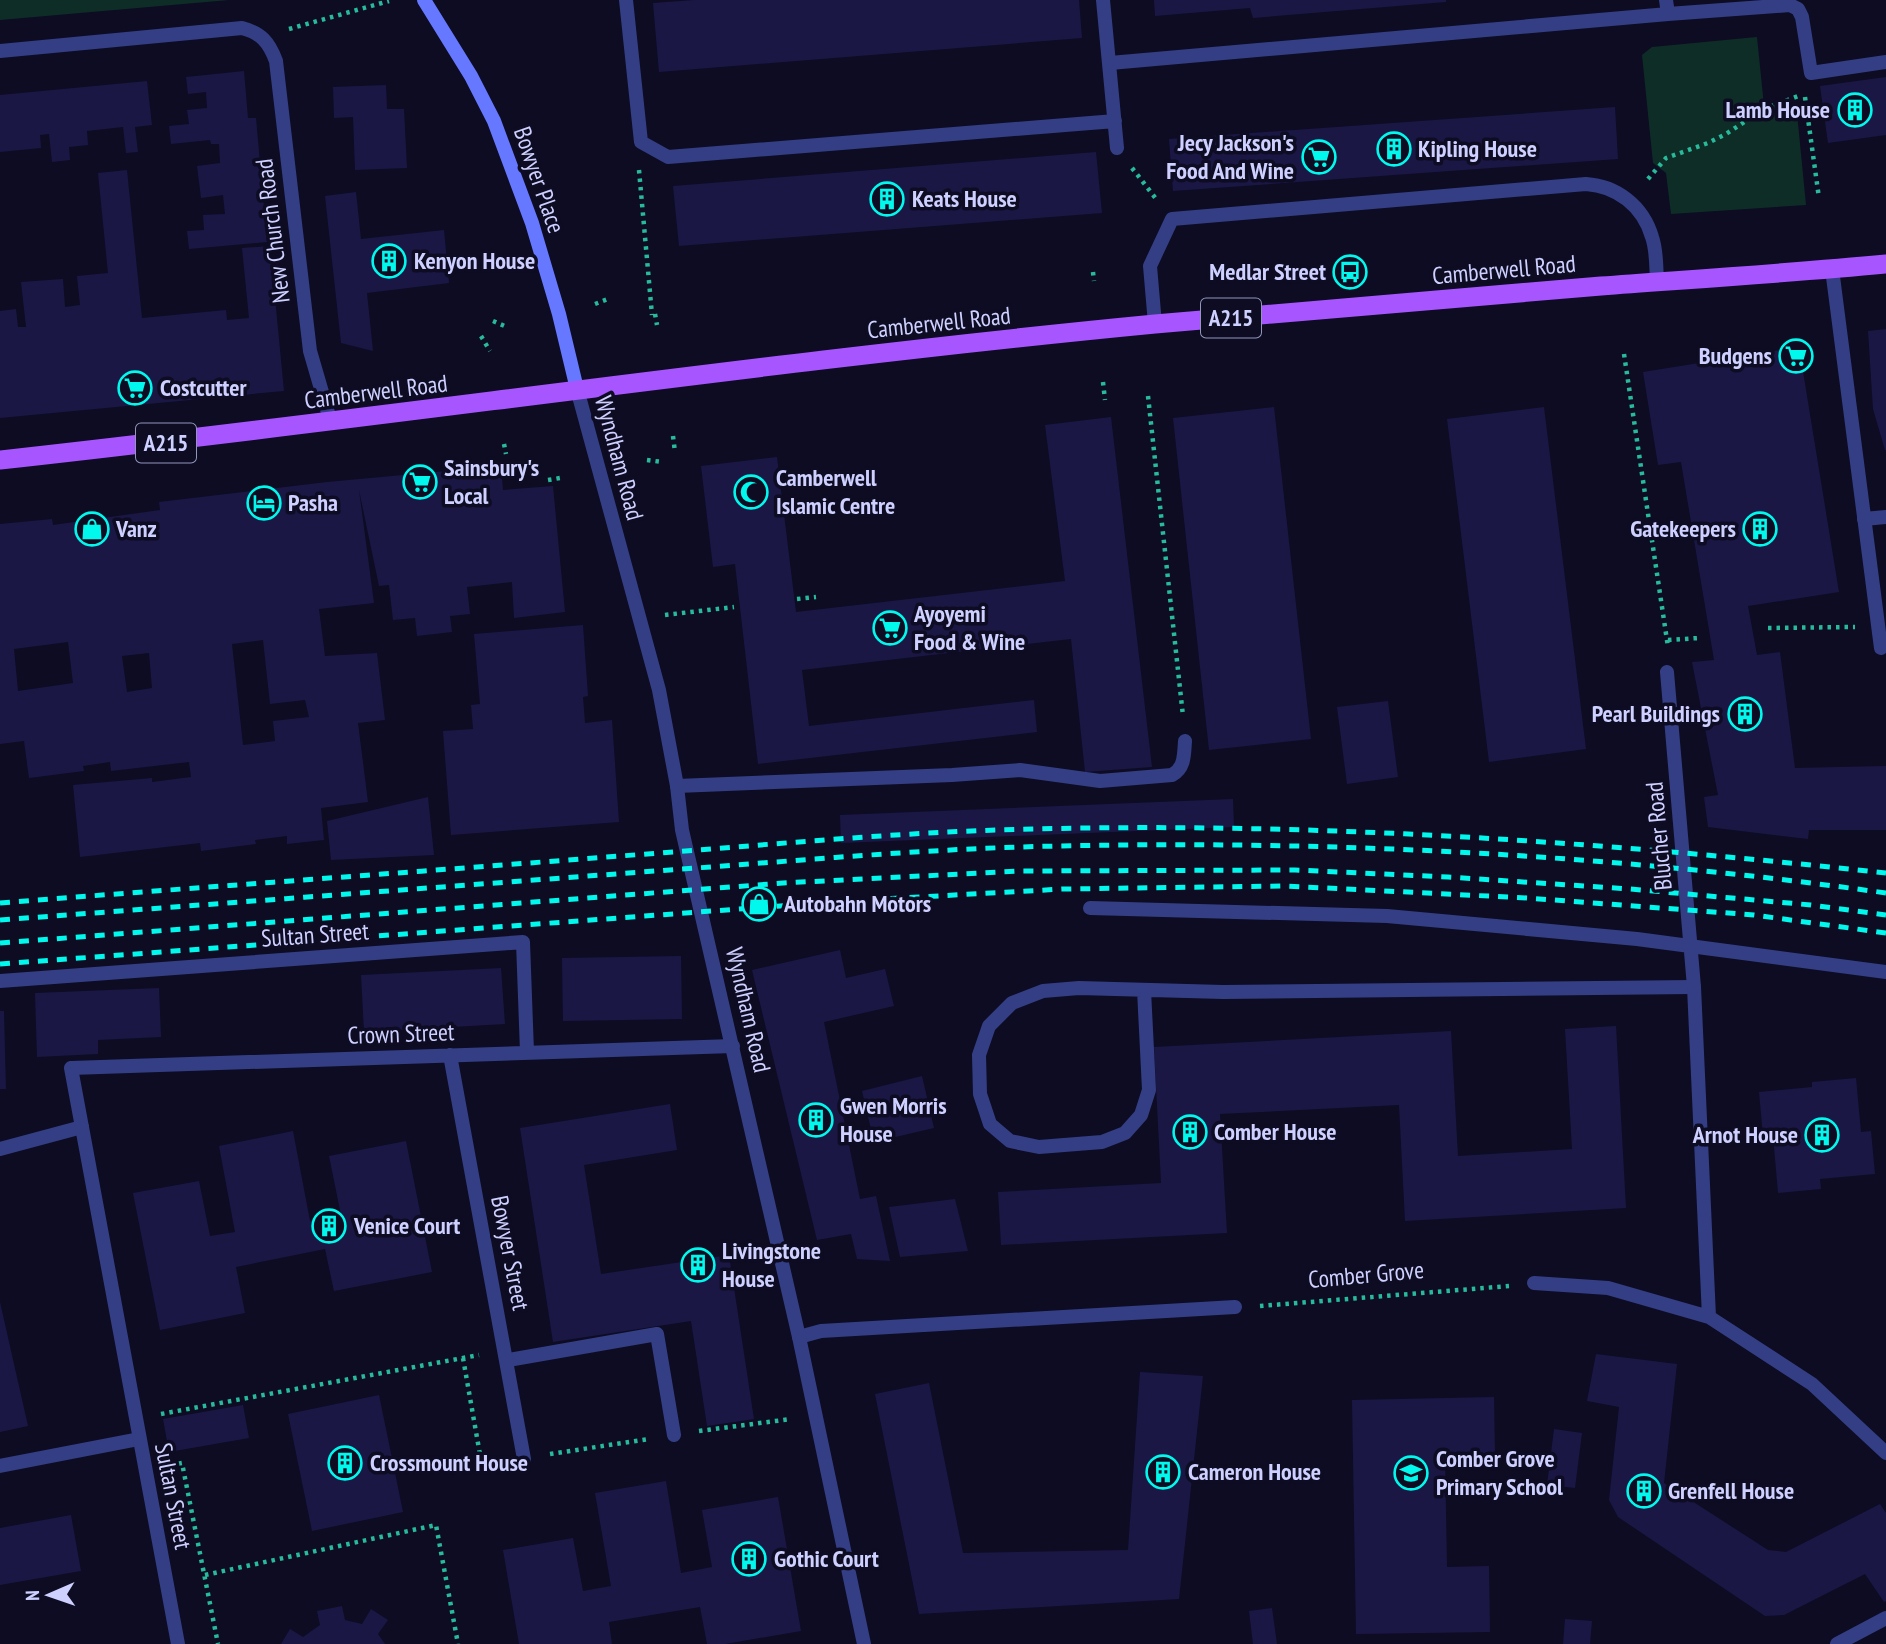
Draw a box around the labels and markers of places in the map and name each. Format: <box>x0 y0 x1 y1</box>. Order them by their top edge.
building icon: Lamb House <box>1836 91 1874 129</box>
place label: Lamb House <box>1726 94 1830 125</box>
place label: Jecy Jackson's Food And Wine <box>1166 127 1294 186</box>
building icon: Kipling House <box>1375 130 1413 168</box>
place label: Kipling House <box>1418 133 1537 164</box>
supermarket icon: Jecy Jackson's Food And Wine <box>1300 138 1338 176</box>
building icon: Keats House <box>868 180 906 218</box>
place label: Keats House <box>912 183 1017 214</box>
building icon: Kenyon House <box>370 242 408 280</box>
place label: Kenyon House <box>414 245 535 276</box>
bus stop icon: Medlar Street <box>1331 253 1369 291</box>
place label: Medlar Street <box>1209 256 1326 287</box>
supermarket icon: Budgens <box>1777 337 1815 375</box>
place label: Budgens <box>1699 340 1772 371</box>
supermarket icon: Costcutter <box>116 369 154 407</box>
place label: Costcutter <box>160 372 248 403</box>
place label: Sainsbury's Local <box>444 452 539 511</box>
place label: Camberwell Islamic Centre <box>776 462 895 521</box>
supermarket icon: Sainsbury's Local <box>401 463 439 501</box>
mosque icon: Camberwell Islamic Centre <box>732 473 770 511</box>
hotel icon: Pasha <box>245 484 283 522</box>
place label: Pasha <box>288 487 338 518</box>
shop icon: Vanz <box>73 510 111 548</box>
building icon: Gatekeepers <box>1741 510 1779 548</box>
place label: Vanz <box>115 513 157 544</box>
place label: Gatekeepers <box>1630 513 1736 544</box>
place label: Ayoyemi Food & Wine <box>913 598 1025 657</box>
supermarket icon: Ayoyemi Food & Wine <box>871 609 909 647</box>
building icon: Pearl Buildings <box>1726 695 1764 733</box>
place label: Pearl Buildings <box>1592 698 1720 729</box>
shop icon: Autobahn Motors <box>740 885 778 923</box>
place label: Autobahn Motors <box>783 888 931 919</box>
place label: Gwen Morris House <box>840 1090 947 1149</box>
building icon: Gwen Morris House <box>797 1101 835 1139</box>
building icon: Comber House <box>1171 1113 1209 1151</box>
place label: Comber House <box>1214 1116 1337 1147</box>
building icon: Arnot House <box>1803 1116 1841 1154</box>
place label: Arnot House <box>1692 1119 1798 1150</box>
building icon: Venice Court <box>310 1207 348 1245</box>
place label: Venice Court <box>353 1210 460 1241</box>
place label: Livingstone House <box>722 1235 821 1294</box>
building icon: Livingstone House <box>679 1246 717 1284</box>
place label: Comber Grove Primary School <box>1436 1443 1563 1502</box>
building icon: Crossmount House <box>326 1444 364 1482</box>
place label: Crossmount House <box>370 1447 528 1478</box>
building icon: Cameron House <box>1144 1453 1182 1491</box>
school or university icon: Comber Grove Primary School <box>1392 1454 1430 1492</box>
place label: Cameron House <box>1188 1456 1321 1487</box>
building icon: Grenfell House <box>1625 1472 1663 1510</box>
place label: Grenfell House <box>1668 1475 1794 1506</box>
building icon: Gothic Court <box>730 1540 768 1578</box>
place label: Gothic Court <box>774 1543 879 1574</box>

